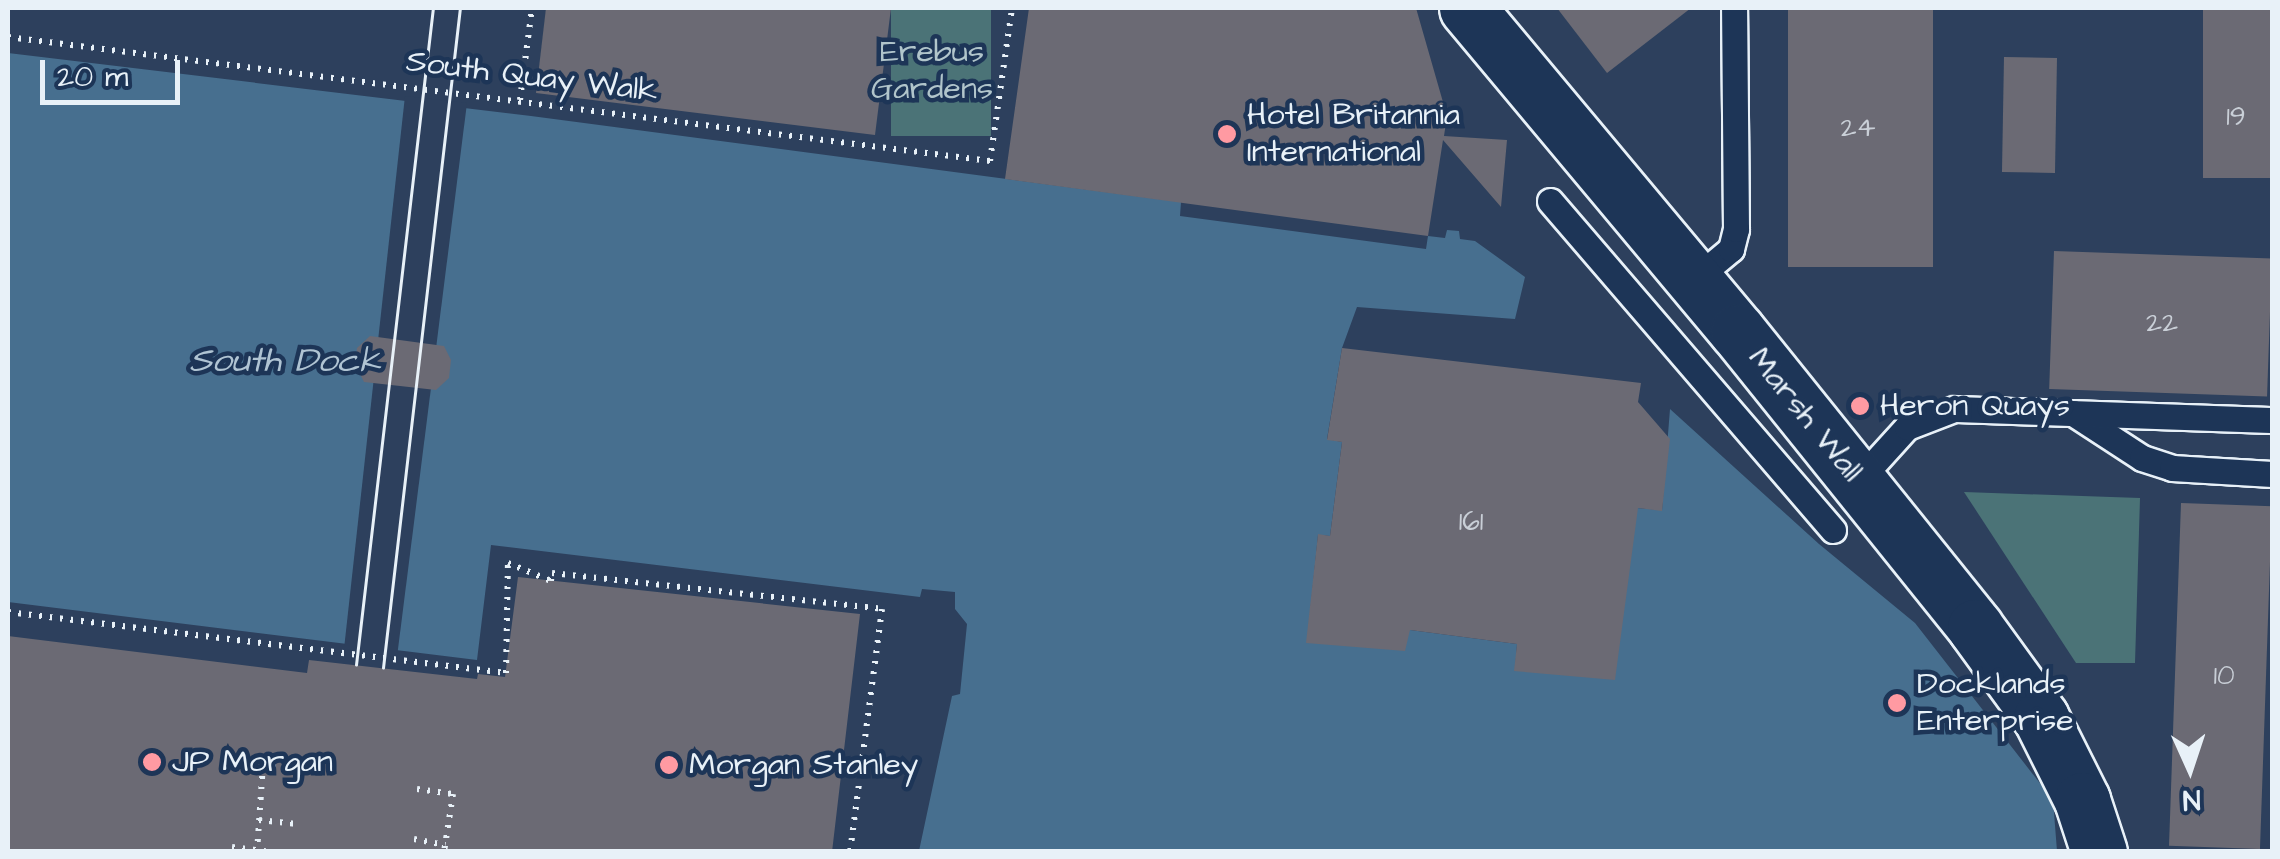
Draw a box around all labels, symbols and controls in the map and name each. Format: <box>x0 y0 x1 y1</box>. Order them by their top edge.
park label: Erebus Gardens <box>871 34 993 109</box>
scale bar <box>45 40 185 102</box>
street label: South Quay Walk <box>404 43 660 111</box>
text: 20 m <box>57 56 128 98</box>
place label: Hotel Britannia International <box>1247 97 1460 172</box>
house number: 19 <box>2226 100 2246 134</box>
house number: 24 <box>1840 111 1876 145</box>
marker: Hotel Britannia International <box>1216 123 1238 145</box>
house number: 22 <box>2146 306 2178 340</box>
water label: South Dock <box>189 340 381 382</box>
street label: Marsh Wall <box>1739 340 1871 490</box>
place label: Heron Quays <box>1880 387 2070 425</box>
marker: Heron Quays <box>1849 395 1871 417</box>
house number: 161 <box>1459 505 1483 539</box>
house number: 10 <box>2213 659 2235 693</box>
place label: Docklands Enterprise <box>1917 666 2074 741</box>
marker: Docklands Enterprise <box>1886 692 1908 714</box>
north arrow <box>2140 719 2240 819</box>
place label: JP Morgan <box>172 743 333 781</box>
place label: Morgan Stanley <box>689 746 918 784</box>
marker: JP Morgan <box>141 751 163 773</box>
marker: Morgan Stanley <box>658 754 680 776</box>
text: N <box>2182 780 2201 819</box>

